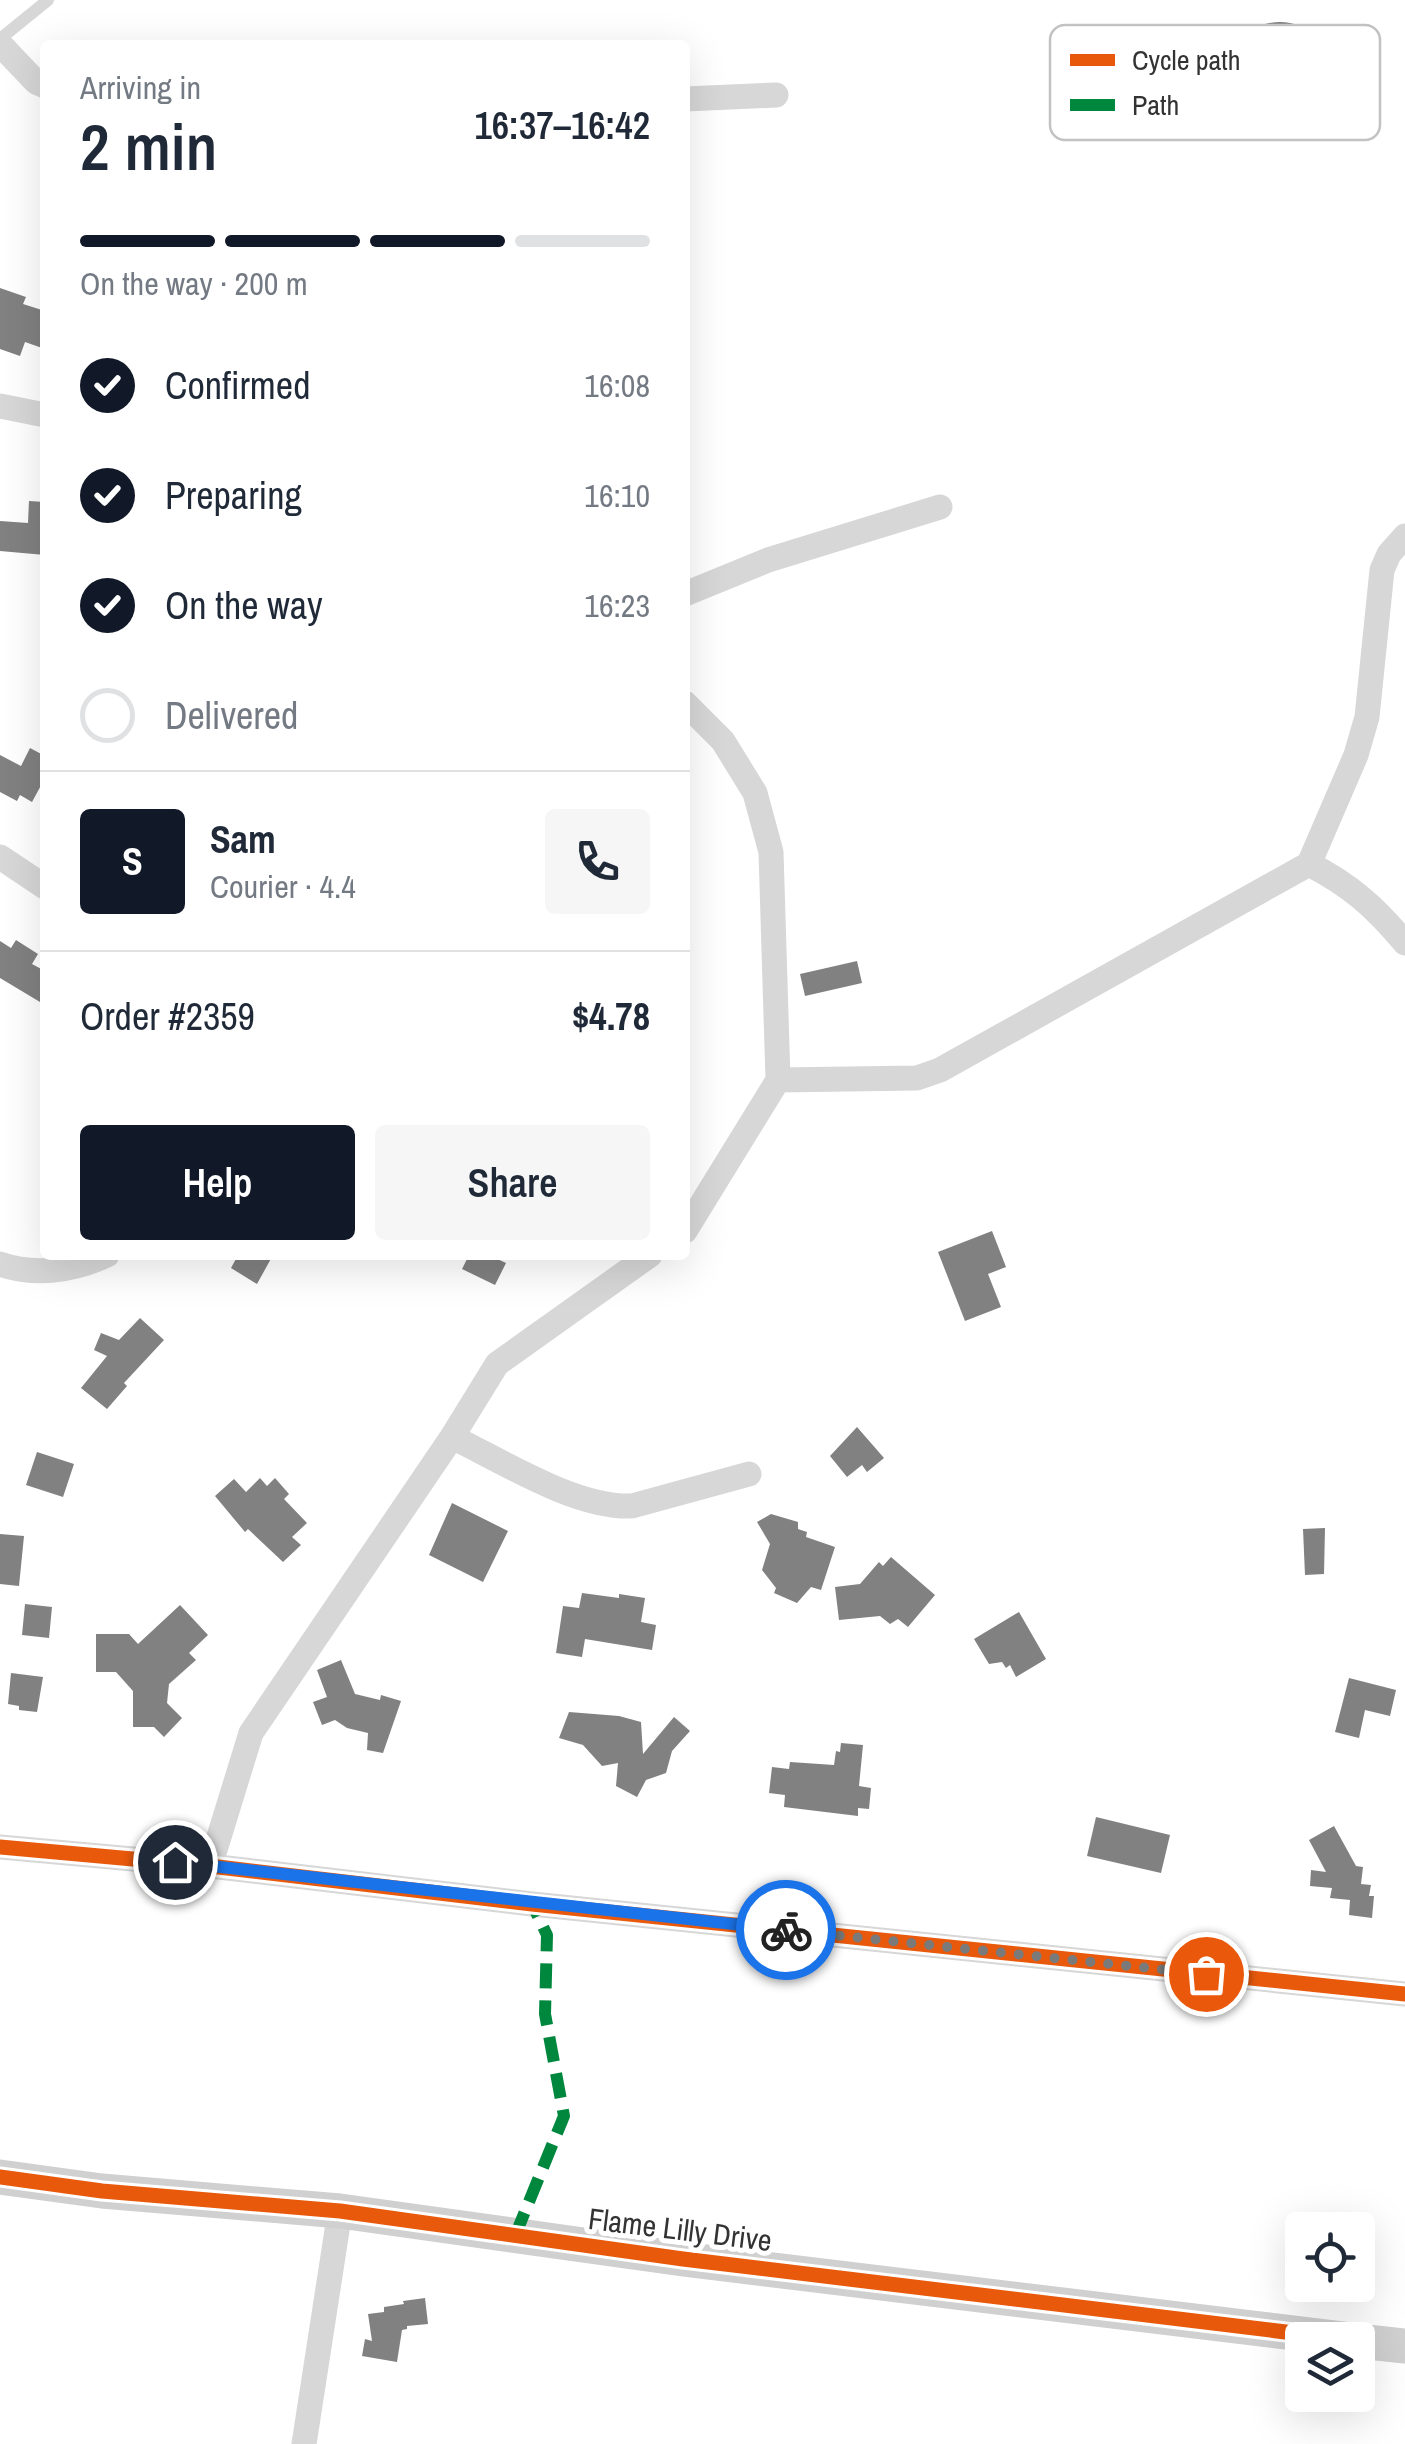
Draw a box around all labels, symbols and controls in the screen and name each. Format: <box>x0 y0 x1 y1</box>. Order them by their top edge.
legend <box>1050 25 1380 140</box>
text: Cycle path <box>1132 41 1240 79</box>
text: Arriving in <box>80 66 201 109</box>
text: Path <box>1132 86 1179 124</box>
text: 16:37–16:42 <box>474 100 650 151</box>
text: 2 min <box>80 103 217 190</box>
text: On the way · 200 m <box>80 262 308 305</box>
icon: check <box>80 358 135 413</box>
text: Confirmed <box>165 360 310 411</box>
text: 16:08 <box>584 364 650 407</box>
icon: check <box>80 468 135 523</box>
text: Preparing <box>165 470 302 521</box>
text: 16:10 <box>584 474 650 517</box>
icon: check <box>80 578 135 633</box>
text: On the way <box>165 580 323 631</box>
text: 16:23 <box>584 584 650 627</box>
text: Delivered <box>165 690 298 741</box>
button: phone <box>545 809 650 914</box>
text: Sam <box>210 814 276 865</box>
text: S <box>122 836 143 887</box>
text: Courier · 4.4 <box>210 865 356 908</box>
text: Order #2359 <box>80 991 255 1042</box>
text: $4.78 <box>572 991 650 1042</box>
button: Help <box>80 1125 355 1240</box>
button: Share <box>375 1125 650 1240</box>
pin <box>133 1820 218 1905</box>
icon: home <box>148 1835 203 1890</box>
courier <box>736 1880 836 1980</box>
icon: bike <box>759 1903 814 1958</box>
pin <box>1164 1932 1249 2017</box>
icon: bag <box>1179 1947 1234 2002</box>
street label: Flame Lilly Drive <box>586 2198 774 2260</box>
map controls <box>1285 2212 1375 2412</box>
button: locate <box>1285 2212 1375 2302</box>
button: layers <box>1285 2322 1375 2412</box>

